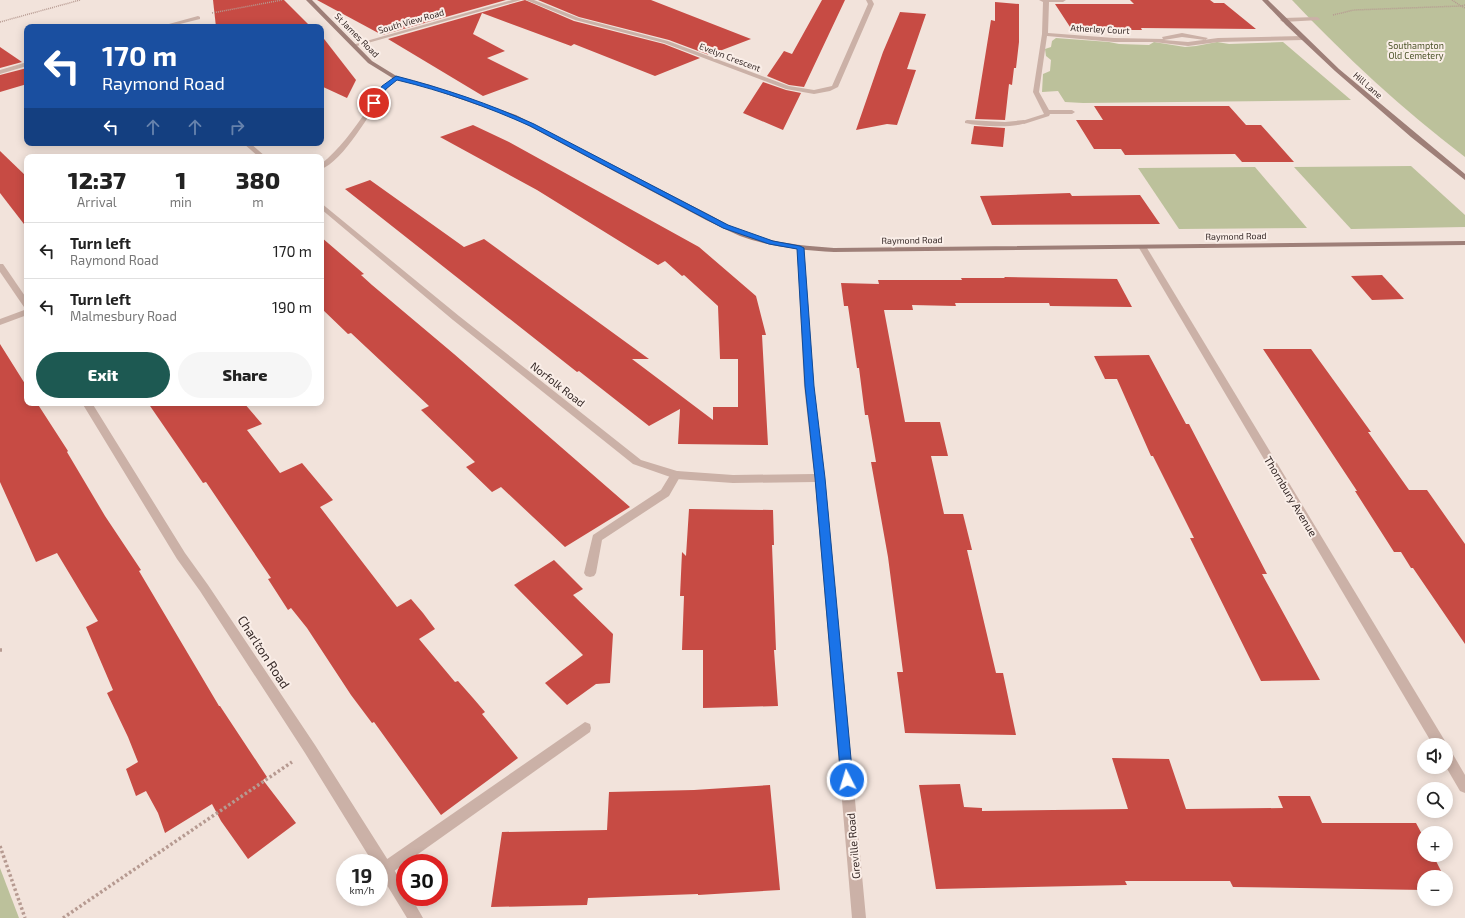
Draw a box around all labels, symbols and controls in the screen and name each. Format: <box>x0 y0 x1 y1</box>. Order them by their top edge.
street label: South View Road <box>377 6 445 36</box>
street label: St James Road <box>333 11 381 59</box>
street label: Atherley Court <box>1070 22 1130 36</box>
text: 170 m <box>102 38 177 72</box>
icon: left <box>36 40 88 92</box>
street label: Evelyn Crescent <box>698 40 763 74</box>
park label: Southampton Old Cemetery <box>1388 40 1444 61</box>
street label: Hill Lane <box>1351 69 1385 101</box>
text: Raymond Road <box>102 72 225 94</box>
pin <box>357 86 391 120</box>
icon: arrive <box>363 92 385 114</box>
icon: left <box>100 116 122 138</box>
icon: ahead <box>142 116 164 138</box>
icon: ahead <box>184 116 206 138</box>
icon: right <box>226 116 248 138</box>
text: 12:37 <box>68 165 126 194</box>
text: 1 <box>175 165 186 194</box>
text: 380 <box>236 165 280 194</box>
text: Arrival <box>77 194 117 210</box>
text: min <box>170 194 192 210</box>
text: m <box>252 194 264 210</box>
street label: Raymond Road <box>1205 230 1267 242</box>
text: Turn left <box>70 234 131 252</box>
street label: Raymond Road <box>881 234 943 246</box>
icon: left <box>36 240 58 262</box>
text: 170 m <box>273 242 312 260</box>
text: Raymond Road <box>70 252 159 268</box>
text: Turn left <box>70 290 131 308</box>
icon: left <box>36 296 58 318</box>
text: 190 m <box>272 298 312 316</box>
text: Malmesbury Road <box>70 308 177 324</box>
button: Exit <box>36 352 170 398</box>
button: Share <box>178 352 312 398</box>
street label: Norfolk Road <box>528 359 588 409</box>
street label: Thornbury Avenue <box>1262 453 1320 539</box>
street label: Charlton Road <box>234 612 294 692</box>
map controls <box>1417 738 1453 906</box>
button: sound <box>1417 738 1453 774</box>
position arrow <box>826 759 868 801</box>
button: search <box>1417 782 1453 818</box>
street label: Greville Road <box>844 813 862 879</box>
button: + <box>1417 826 1453 862</box>
speed limit sign: 30 <box>396 854 448 906</box>
text: 19 <box>352 863 372 887</box>
button: − <box>1417 870 1453 906</box>
text: km/h <box>350 884 374 896</box>

